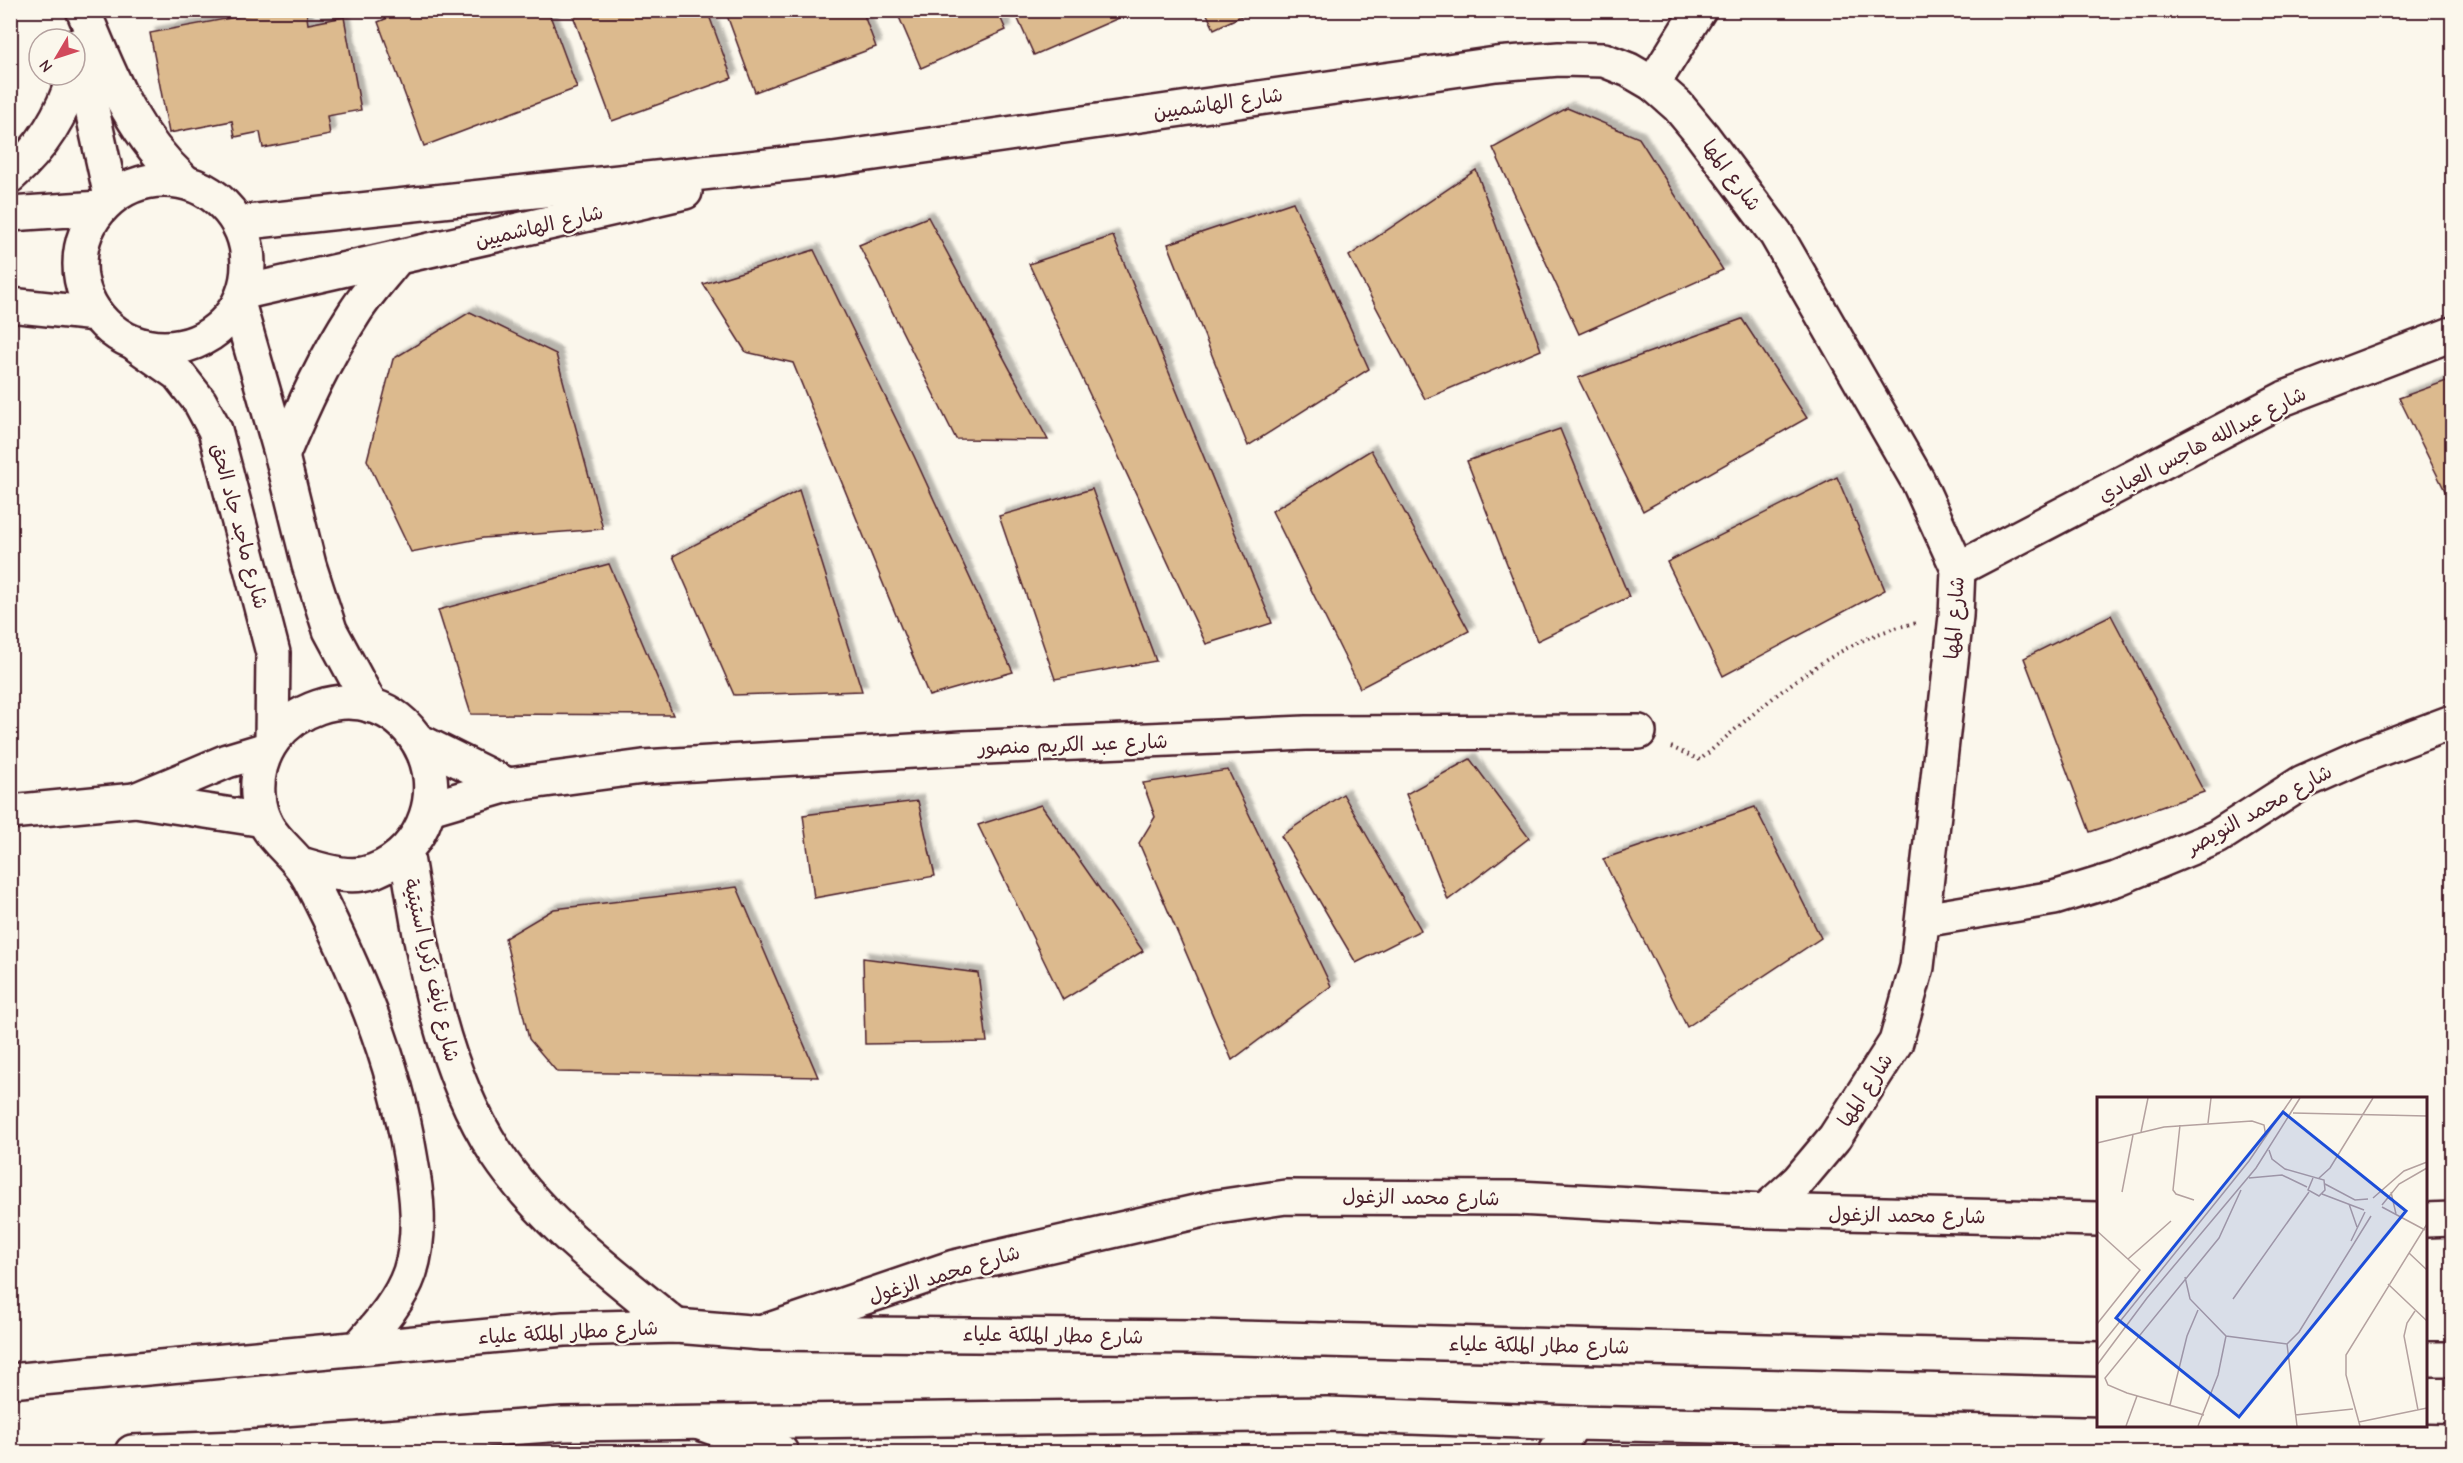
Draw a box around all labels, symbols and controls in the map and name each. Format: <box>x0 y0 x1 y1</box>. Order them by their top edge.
north arrow <box>27 27 87 87</box>
text: N <box>36 56 56 76</box>
street label: شارع الهاشميين <box>1152 83 1285 126</box>
street label: شارع المها <box>1696 135 1766 217</box>
street label: شارع الهاشميين <box>473 201 606 254</box>
street label: شارع عبدالله هاجس العبادي <box>2095 382 2311 510</box>
street label: شارع ماجد جاد الحق <box>204 441 273 612</box>
street label: شارع المها <box>1940 576 1971 660</box>
street label: شارع عبد الكريم منصور <box>976 730 1168 762</box>
street label: شارع محمد النويصر <box>2181 760 2337 862</box>
street label: شارع نايف زكريا استيتية <box>397 876 464 1064</box>
street label: شارع المها <box>1833 1049 1899 1132</box>
inset map <box>2097 1097 2427 1427</box>
street label: شارع محمد الزغول <box>1342 1185 1500 1212</box>
street label: شارع محمد الزغول <box>1828 1203 1986 1230</box>
street label: شارع محمد الزغول <box>866 1241 1023 1310</box>
street label: شارع مطار الملكة علياء <box>477 1316 659 1351</box>
street label: شارع مطار الملكة علياء <box>962 1322 1143 1351</box>
street label: شارع مطار الملكة علياء <box>1448 1332 1629 1361</box>

